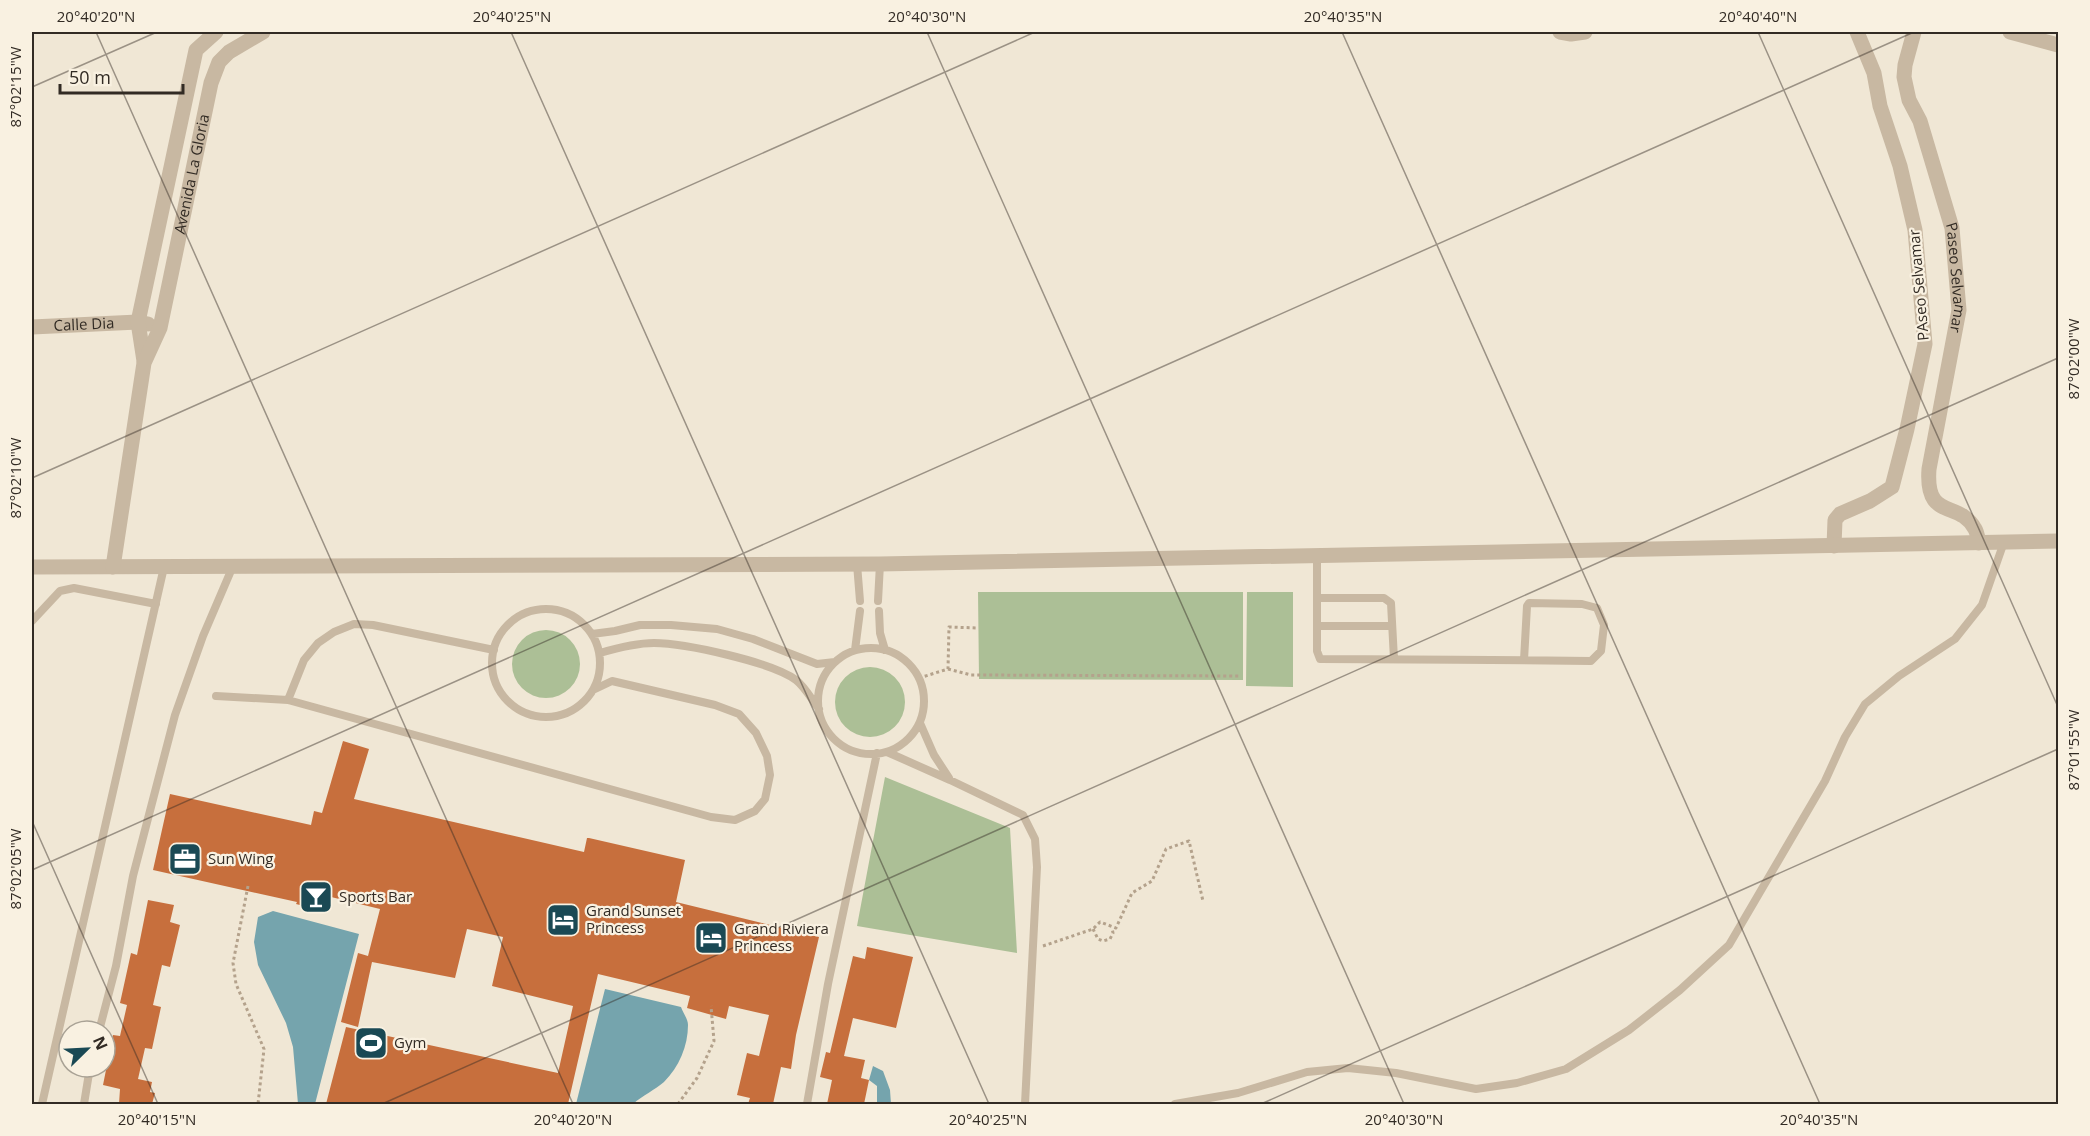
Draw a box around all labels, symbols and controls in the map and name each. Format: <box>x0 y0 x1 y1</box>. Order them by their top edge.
text: 20°40'20"N <box>57 6 135 26</box>
text: 20°40'25"N <box>473 6 551 26</box>
text: 20°40'30"N <box>888 6 966 26</box>
text: 20°40'35"N <box>1304 6 1382 26</box>
text: 20°40'40"N <box>1719 6 1797 26</box>
text: 87°02'15"W <box>5 46 25 128</box>
scale bar <box>60 57 183 95</box>
text: 50 m <box>69 65 111 89</box>
street label: Avenida La Gloria <box>169 112 213 236</box>
street label: Paseo Selvamar <box>1942 220 1971 334</box>
street label: PAseo Selvamar <box>1903 229 1933 342</box>
street label: Calle Dia <box>53 312 115 335</box>
text: 87°02'00"W <box>2063 318 2083 400</box>
text: 87°02'10"W <box>5 437 25 519</box>
text: 87°01'55"W <box>2063 709 2083 791</box>
text: 87°02'05"W <box>5 828 25 910</box>
office icon: Sun Wing <box>167 841 203 877</box>
place label: Sun Wing <box>208 848 274 868</box>
bar icon: Sports Bar <box>298 879 334 915</box>
place label: Sports Bar <box>339 886 412 906</box>
place label: Grand Sunset Princess <box>586 900 681 937</box>
hotel icon: Grand Sunset Princess <box>545 902 581 938</box>
place label: Grand Riviera Princess <box>734 918 829 955</box>
hotel icon: Grand Riviera Princess <box>693 920 729 956</box>
north arrow <box>57 1019 117 1079</box>
sports icon: Gym <box>353 1025 389 1061</box>
text: N <box>88 1032 113 1053</box>
place label: Gym <box>394 1032 426 1052</box>
text: 20°40'15"N <box>118 1109 196 1129</box>
text: 20°40'20"N <box>534 1109 612 1129</box>
text: 20°40'25"N <box>949 1109 1027 1129</box>
text: 20°40'30"N <box>1365 1109 1443 1129</box>
text: 20°40'35"N <box>1780 1109 1858 1129</box>

